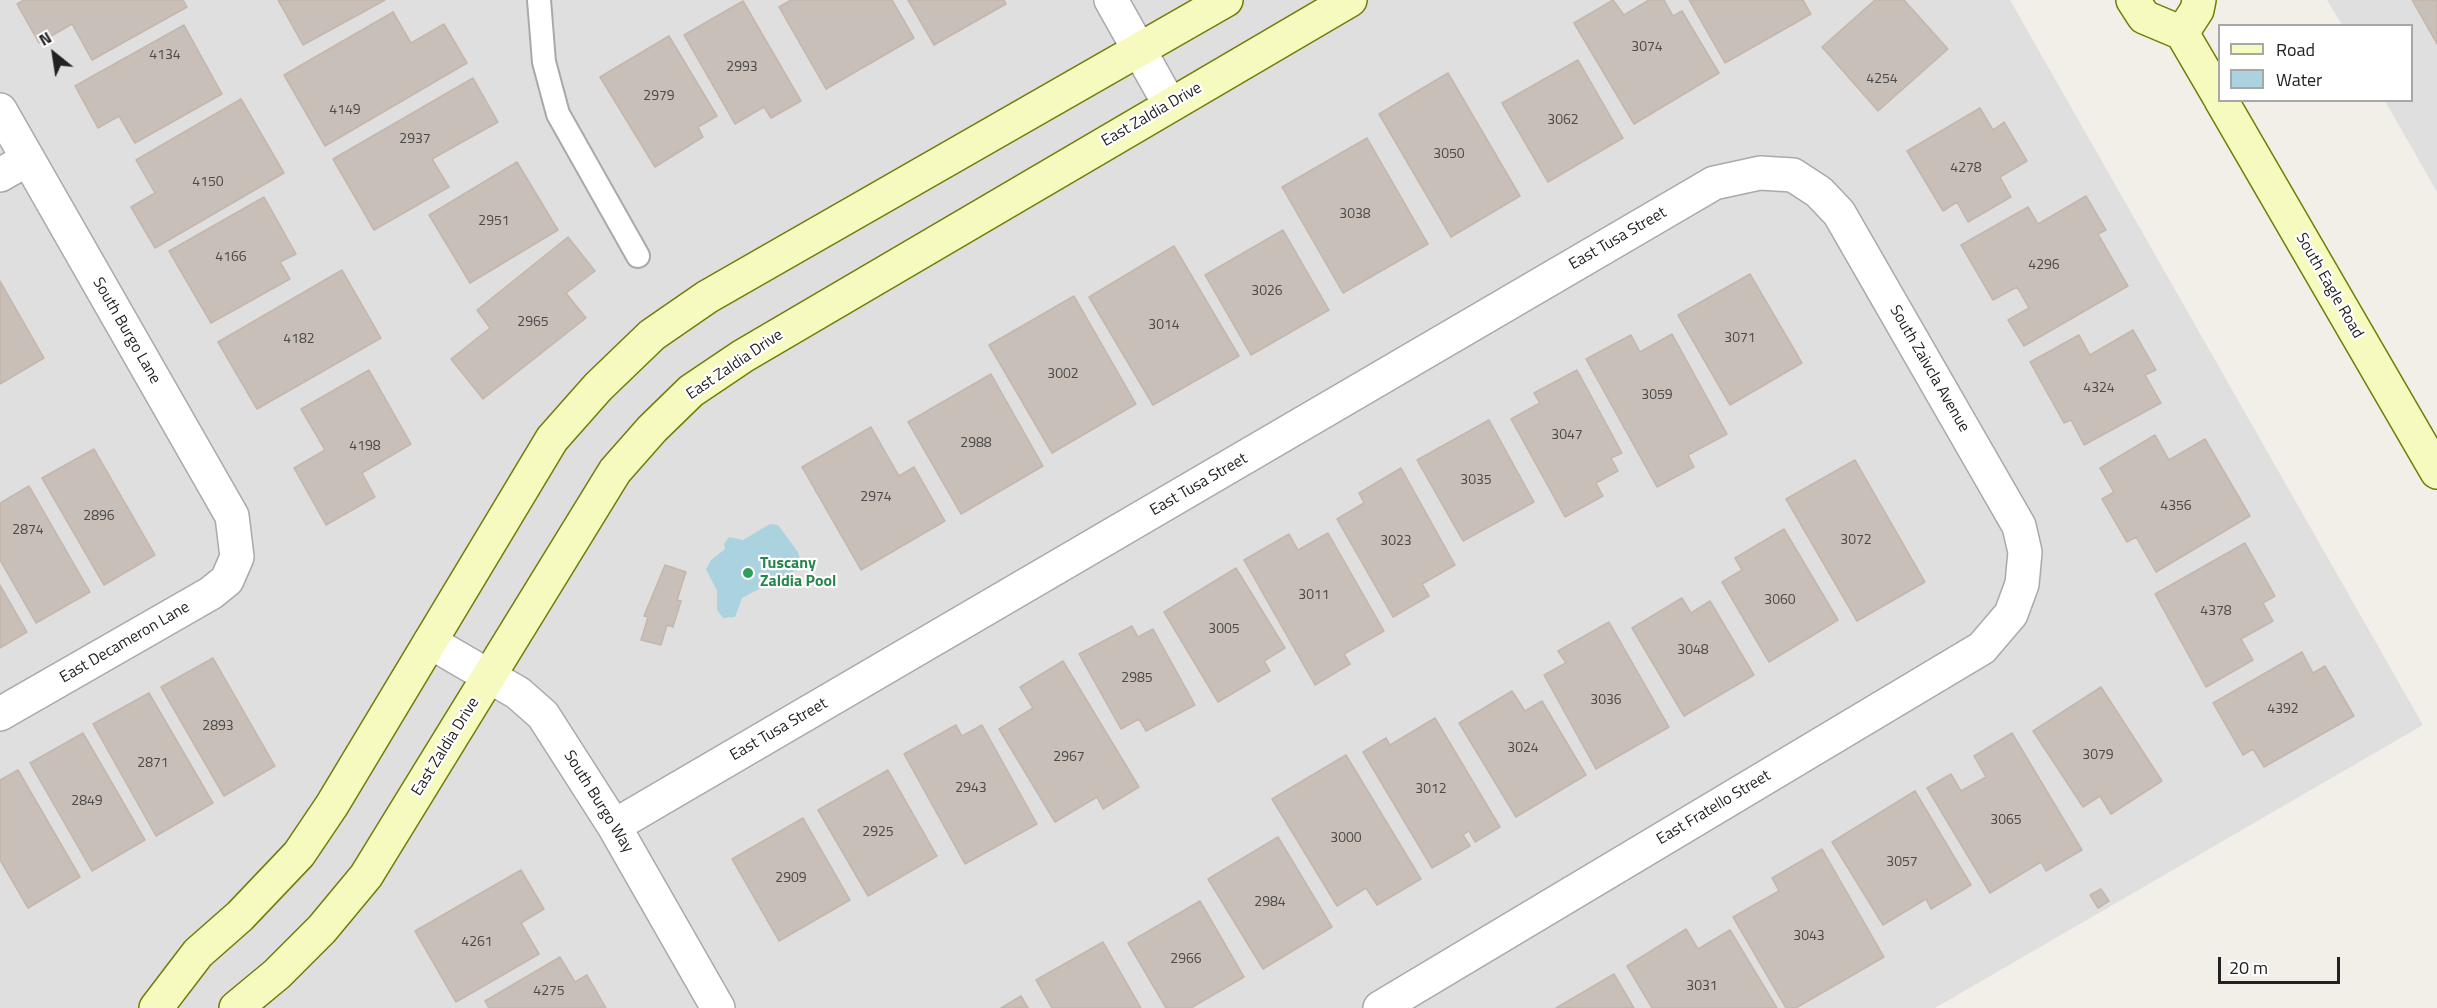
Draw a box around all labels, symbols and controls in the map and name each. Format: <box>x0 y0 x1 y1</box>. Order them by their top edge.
north arrow <box>24 24 84 84</box>
legend <box>2218 24 2413 102</box>
text: N <box>34 25 56 52</box>
text: Road <box>2276 36 2315 63</box>
house number: 3074 <box>1631 40 1663 56</box>
house number: 4134 <box>149 48 181 64</box>
house number: 2993 <box>726 60 758 76</box>
text: Water <box>2276 66 2322 93</box>
house number: 4254 <box>1866 72 1898 88</box>
street label: East Zaldia Drive <box>1099 79 1205 151</box>
house number: 2979 <box>643 89 675 105</box>
house number: 4149 <box>329 103 361 119</box>
house number: 3062 <box>1547 113 1579 129</box>
house number: 2937 <box>399 132 431 148</box>
house number: 3050 <box>1433 147 1465 163</box>
house number: 4278 <box>1950 161 1982 177</box>
house number: 4150 <box>192 175 224 191</box>
street label: East Tusa Street <box>1566 203 1670 275</box>
house number: 3038 <box>1339 207 1371 223</box>
house number: 2951 <box>478 214 510 230</box>
street label: South Eagle Road <box>2291 230 2367 342</box>
house number: 4166 <box>215 250 247 266</box>
house number: 4296 <box>2028 258 2060 274</box>
street label: South Burgo Lane <box>88 274 164 388</box>
house number: 3026 <box>1251 284 1283 300</box>
street label: South Zaivcla Avenue <box>1885 302 1973 436</box>
house number: 2965 <box>517 315 549 331</box>
house number: 3014 <box>1148 318 1180 334</box>
street label: East Zaldia Drive <box>683 326 787 404</box>
house number: 3071 <box>1724 331 1756 347</box>
house number: 4182 <box>283 332 315 348</box>
house number: 3002 <box>1047 367 1079 383</box>
house number: 4324 <box>2083 381 2115 397</box>
house number: 3059 <box>1641 388 1673 404</box>
house number: 3047 <box>1551 428 1583 444</box>
house number: 2988 <box>960 436 992 452</box>
house number: 4198 <box>349 439 381 455</box>
street label: East Tusa Street <box>1147 449 1251 521</box>
house number: 3035 <box>1460 473 1492 489</box>
house number: 2974 <box>860 490 892 506</box>
house number: 4356 <box>2160 499 2192 515</box>
house number: 2896 <box>83 509 115 525</box>
house number: 2874 <box>12 523 44 539</box>
house number: 3072 <box>1840 533 1872 549</box>
house number: 3023 <box>1380 534 1412 550</box>
place label: Tuscany Zaldia Pool <box>760 554 836 592</box>
marker: Tuscany Zaldia Pool <box>741 566 755 580</box>
house number: 3011 <box>1298 588 1330 604</box>
house number: 3060 <box>1764 593 1796 609</box>
street label: East Decameron Lane <box>57 598 193 688</box>
house number: 4378 <box>2200 604 2232 620</box>
house number: 3005 <box>1208 622 1240 638</box>
house number: 3048 <box>1677 643 1709 659</box>
house number: 2985 <box>1121 671 1153 687</box>
house number: 3036 <box>1590 693 1622 709</box>
street label: East Zaldia Drive <box>408 694 484 800</box>
street label: East Tusa Street <box>727 694 831 766</box>
house number: 4392 <box>2267 702 2299 718</box>
house number: 2893 <box>202 719 234 735</box>
house number: 3024 <box>1507 741 1539 757</box>
street label: South Burgo Way <box>559 747 637 857</box>
house number: 3079 <box>2082 748 2114 764</box>
house number: 2967 <box>1053 750 1085 766</box>
house number: 2871 <box>137 756 169 772</box>
street label: East Fratello Street <box>1654 766 1774 850</box>
house number: 2943 <box>955 781 987 797</box>
house number: 3012 <box>1415 782 1447 798</box>
house number: 2849 <box>71 794 103 810</box>
house number: 3065 <box>1990 813 2022 829</box>
house number: 2925 <box>862 825 894 841</box>
house number: 3000 <box>1330 831 1362 847</box>
house number: 3057 <box>1886 855 1918 871</box>
house number: 2909 <box>775 871 807 887</box>
house number: 2984 <box>1254 895 1286 911</box>
house number: 3043 <box>1793 929 1825 945</box>
house number: 4261 <box>461 935 493 951</box>
scale bar <box>2221 945 2342 983</box>
house number: 2966 <box>1170 952 1202 968</box>
text: 20 m <box>2229 954 2268 981</box>
house number: 3031 <box>1686 979 1718 995</box>
house number: 4275 <box>533 984 565 1000</box>

